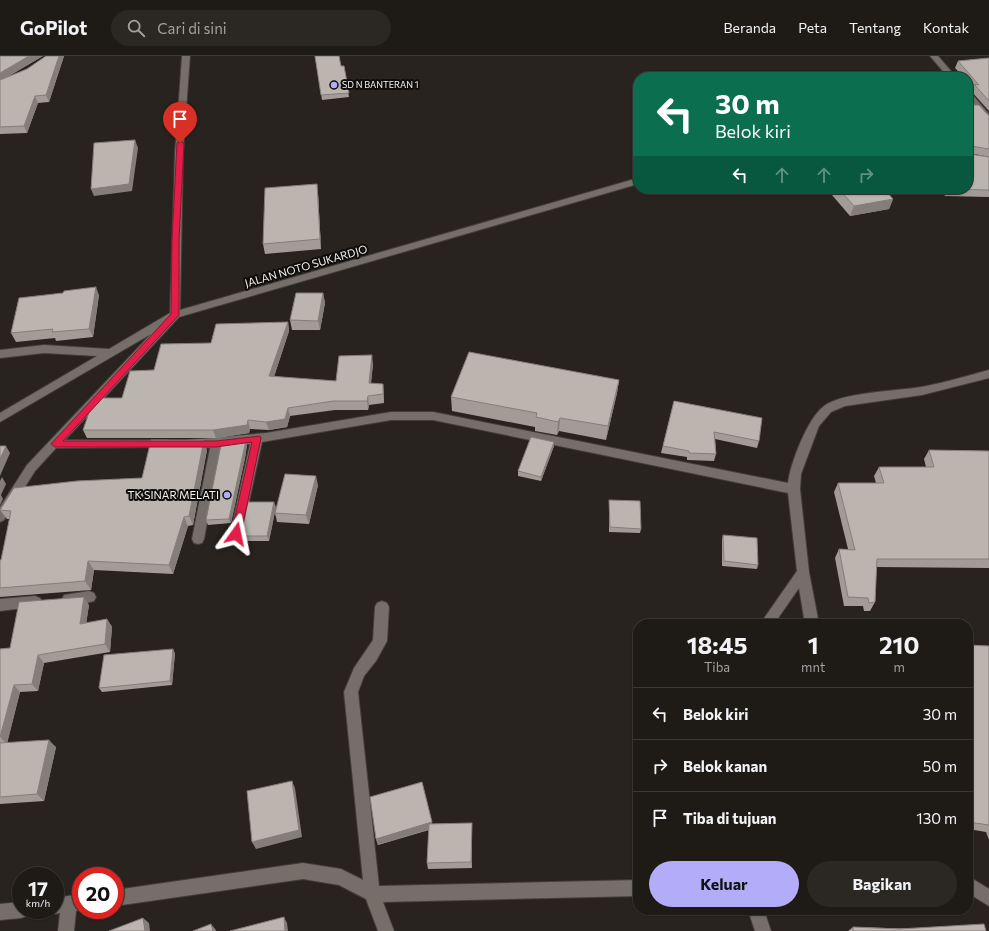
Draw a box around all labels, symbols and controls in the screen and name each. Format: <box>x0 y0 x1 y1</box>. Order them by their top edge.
search box <box>111 10 391 46</box>
text: GoPilot <box>20 16 87 39</box>
icon: search <box>125 17 147 39</box>
text: Cari di sini <box>157 19 227 37</box>
text: Beranda <box>724 19 776 36</box>
text: Peta <box>798 19 827 36</box>
text: Tentang <box>849 19 901 36</box>
text: Kontak <box>923 19 969 36</box>
place label: SD N BANTERAN 1 <box>342 79 419 90</box>
marker: SD N BANTERAN 1 <box>329 80 339 90</box>
text: 30 m <box>715 86 780 120</box>
icon: left <box>649 88 701 140</box>
pin <box>163 102 197 143</box>
icon: arrive <box>169 108 191 130</box>
text: Belok kiri <box>715 120 791 142</box>
icon: left <box>729 164 751 186</box>
icon: ahead <box>771 164 793 186</box>
icon: ahead <box>813 164 835 186</box>
icon: right <box>855 164 877 186</box>
street label: JALAN NOTO SUKARDJO <box>243 242 369 290</box>
place label: TK SINAR MELATI <box>127 488 219 501</box>
marker: TK SINAR MELATI <box>222 490 232 500</box>
position arrow <box>215 513 257 555</box>
text: 18:45 <box>687 630 747 659</box>
text: 1 <box>808 630 819 659</box>
text: 210 <box>879 630 919 659</box>
text: Tiba <box>704 659 730 675</box>
text: mnt <box>801 659 825 675</box>
text: m <box>893 659 905 675</box>
icon: left <box>649 703 671 725</box>
text: Belok kiri <box>683 705 749 723</box>
text: 30 m <box>923 705 957 723</box>
icon: right <box>649 755 671 777</box>
text: Belok kanan <box>683 757 767 775</box>
text: 50 m <box>923 757 957 775</box>
icon: arrive <box>649 807 671 829</box>
text: Tiba di tujuan <box>683 809 777 827</box>
text: 130 m <box>916 809 957 827</box>
button: Keluar <box>649 861 799 907</box>
button: Bagikan <box>807 861 957 907</box>
speed limit sign: 20 <box>72 867 124 919</box>
text: 17 <box>28 876 48 900</box>
text: km/h <box>26 897 50 909</box>

